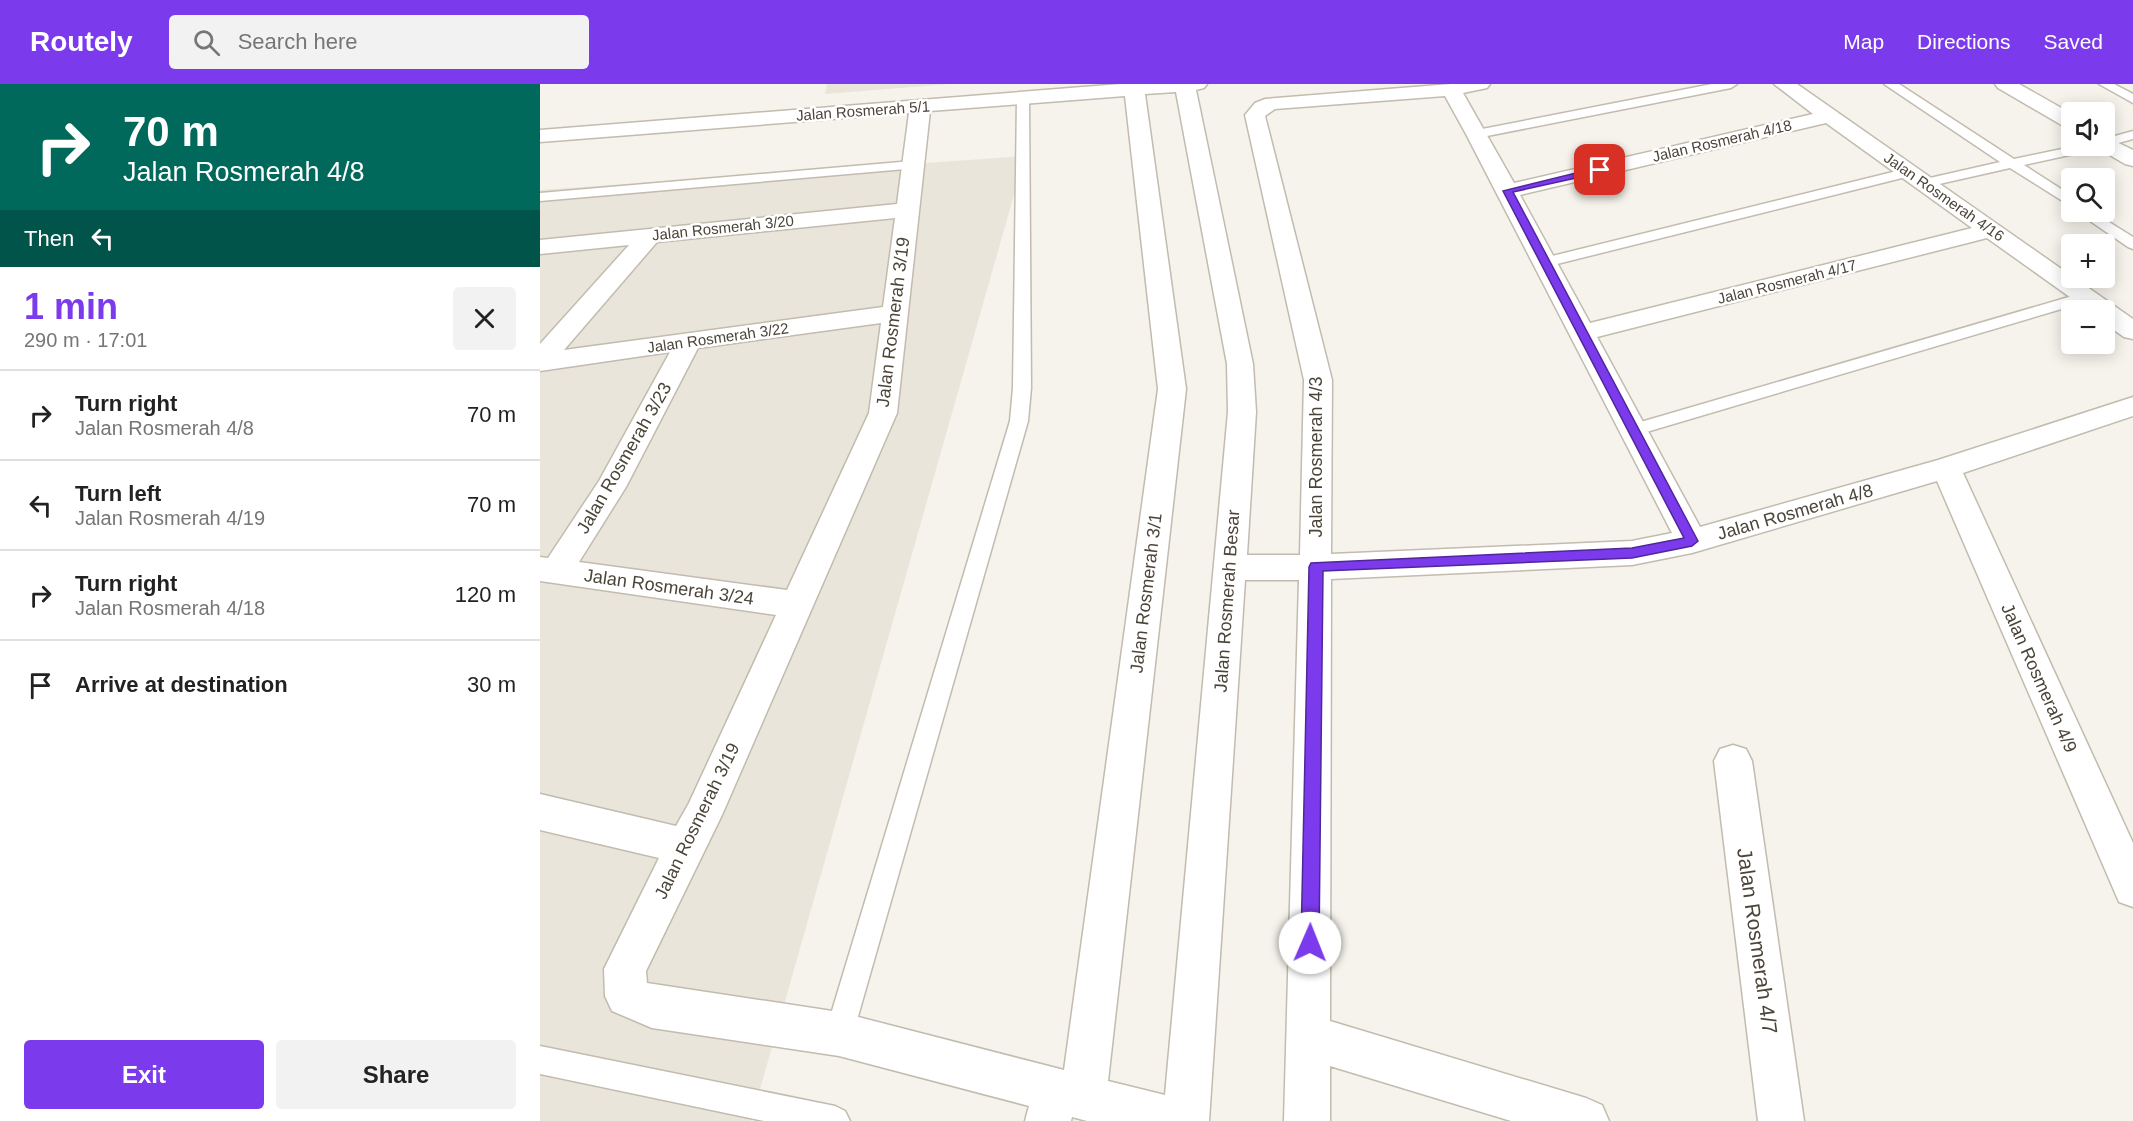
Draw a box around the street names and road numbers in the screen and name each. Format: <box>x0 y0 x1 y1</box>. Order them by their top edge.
street label: Jalan Rosmerah 5/1 <box>795 97 931 124</box>
street label: Jalan Rosmerah 4/18 <box>1651 116 1793 165</box>
street label: Jalan Rosmerah 4/16 <box>1881 149 2008 244</box>
street label: Jalan Rosmerah 3/20 <box>651 212 795 243</box>
street label: Jalan Rosmerah 3/19 <box>873 236 913 408</box>
street label: Jalan Rosmerah 4/17 <box>1716 256 1858 307</box>
street label: Jalan Rosmerah 3/22 <box>646 319 790 356</box>
street label: Jalan Rosmerah 4/3 <box>1306 376 1326 538</box>
street label: Jalan Rosmerah 3/23 <box>573 379 675 537</box>
street label: Jalan Rosmerah 4/8 <box>1715 480 1875 544</box>
street label: Jalan Rosmerah Besar <box>1211 509 1243 693</box>
street label: Jalan Rosmerah 3/1 <box>1126 512 1166 674</box>
street label: Jalan Rosmerah 3/24 <box>583 565 755 609</box>
street label: Jalan Rosmerah 4/9 <box>1997 600 2081 756</box>
street label: Jalan Rosmerah 3/19 <box>651 740 743 902</box>
street label: Jalan Rosmerah 4/7 <box>1733 846 1782 1036</box>

